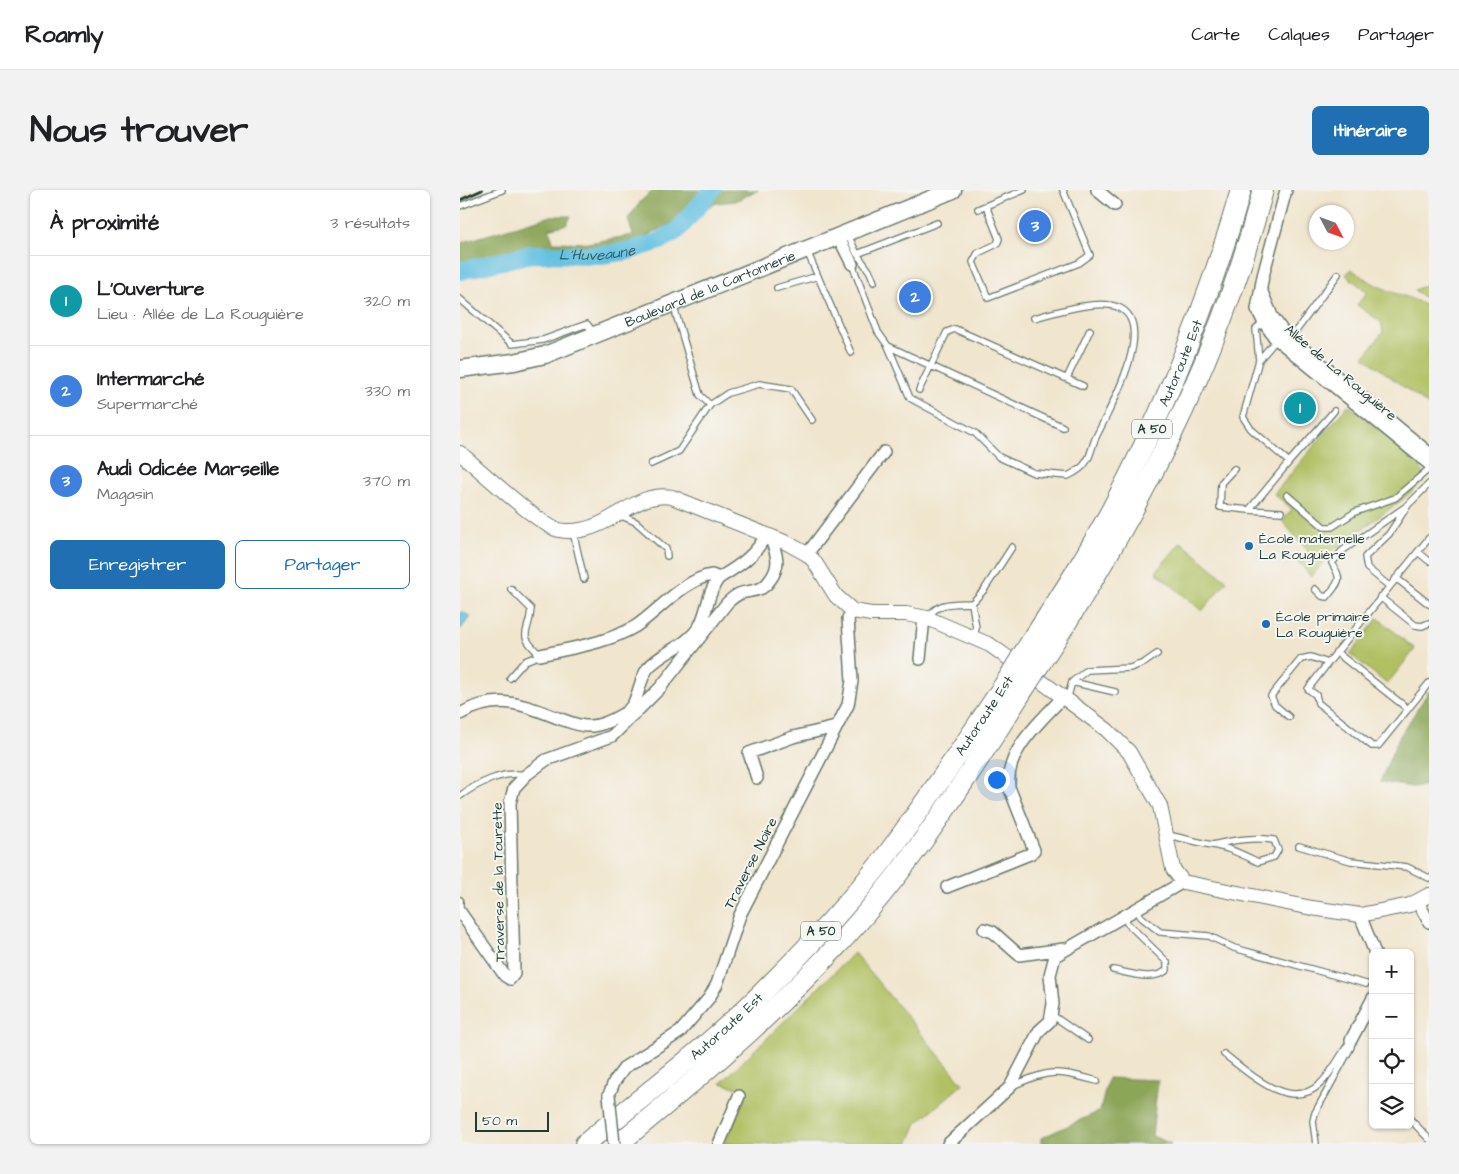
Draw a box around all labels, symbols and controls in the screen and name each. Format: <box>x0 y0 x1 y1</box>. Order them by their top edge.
text: Roamly <box>25 18 103 52</box>
text: Carte <box>1191 22 1240 47</box>
text: Calques <box>1268 22 1330 47</box>
text: Partager <box>1358 22 1434 47</box>
text: Nous trouver <box>30 106 248 155</box>
button: Itinéraire <box>1312 106 1429 155</box>
north arrow <box>1309 205 1354 250</box>
pin: 3 <box>1019 207 1051 245</box>
text: À proximité <box>50 208 159 237</box>
text: 3 résultats <box>330 212 410 234</box>
water label: L'Huveaune <box>559 239 639 266</box>
street label: Boulevard de la Cartonnerie <box>622 246 799 333</box>
text: L'Ouverture <box>97 276 204 303</box>
pin: 2 <box>899 278 931 316</box>
text: 1 <box>65 290 67 312</box>
text: 320 m <box>364 290 410 312</box>
text: Lieu · Allée de La Rouguière <box>97 303 304 325</box>
street label: Autoroute Est <box>1154 317 1208 410</box>
street label: Allée de La Rouguière <box>1280 320 1401 426</box>
text: Intermarché <box>97 366 204 393</box>
text: 2 <box>61 380 71 402</box>
text: 330 m <box>365 380 410 402</box>
pin: 1 <box>1284 389 1316 427</box>
text: Supermarché <box>97 393 198 415</box>
road number: A 50 <box>1132 420 1172 438</box>
text: Audi Odicée Marseille <box>97 456 279 483</box>
text: 3 <box>62 470 70 492</box>
text: 370 m <box>363 470 410 492</box>
text: Magasin <box>97 483 153 505</box>
place label: École maternelle La Rouguière <box>1259 529 1365 565</box>
button: Enregistrer <box>50 540 225 589</box>
button: Partager <box>235 540 410 589</box>
marker: École maternelle La Rouguière <box>1243 540 1255 552</box>
place label: École primaire La Rouguière <box>1276 607 1370 643</box>
marker: École primaire La Rouguière <box>1260 618 1272 630</box>
street label: Autoroute Est <box>951 672 1019 760</box>
your location <box>984 767 1010 793</box>
street label: Traverse de la Tourette <box>488 802 510 962</box>
street label: Traverse Noire <box>719 814 783 913</box>
road number: A 50 <box>801 921 841 940</box>
map controls <box>1369 949 1414 1129</box>
button: + <box>1369 949 1414 994</box>
street label: Autoroute Est <box>686 988 768 1065</box>
button: − <box>1369 994 1414 1039</box>
button: locate <box>1369 1039 1414 1084</box>
button: layers <box>1369 1084 1414 1129</box>
scale bar <box>475 1109 549 1132</box>
text: 50 m <box>482 1111 517 1131</box>

